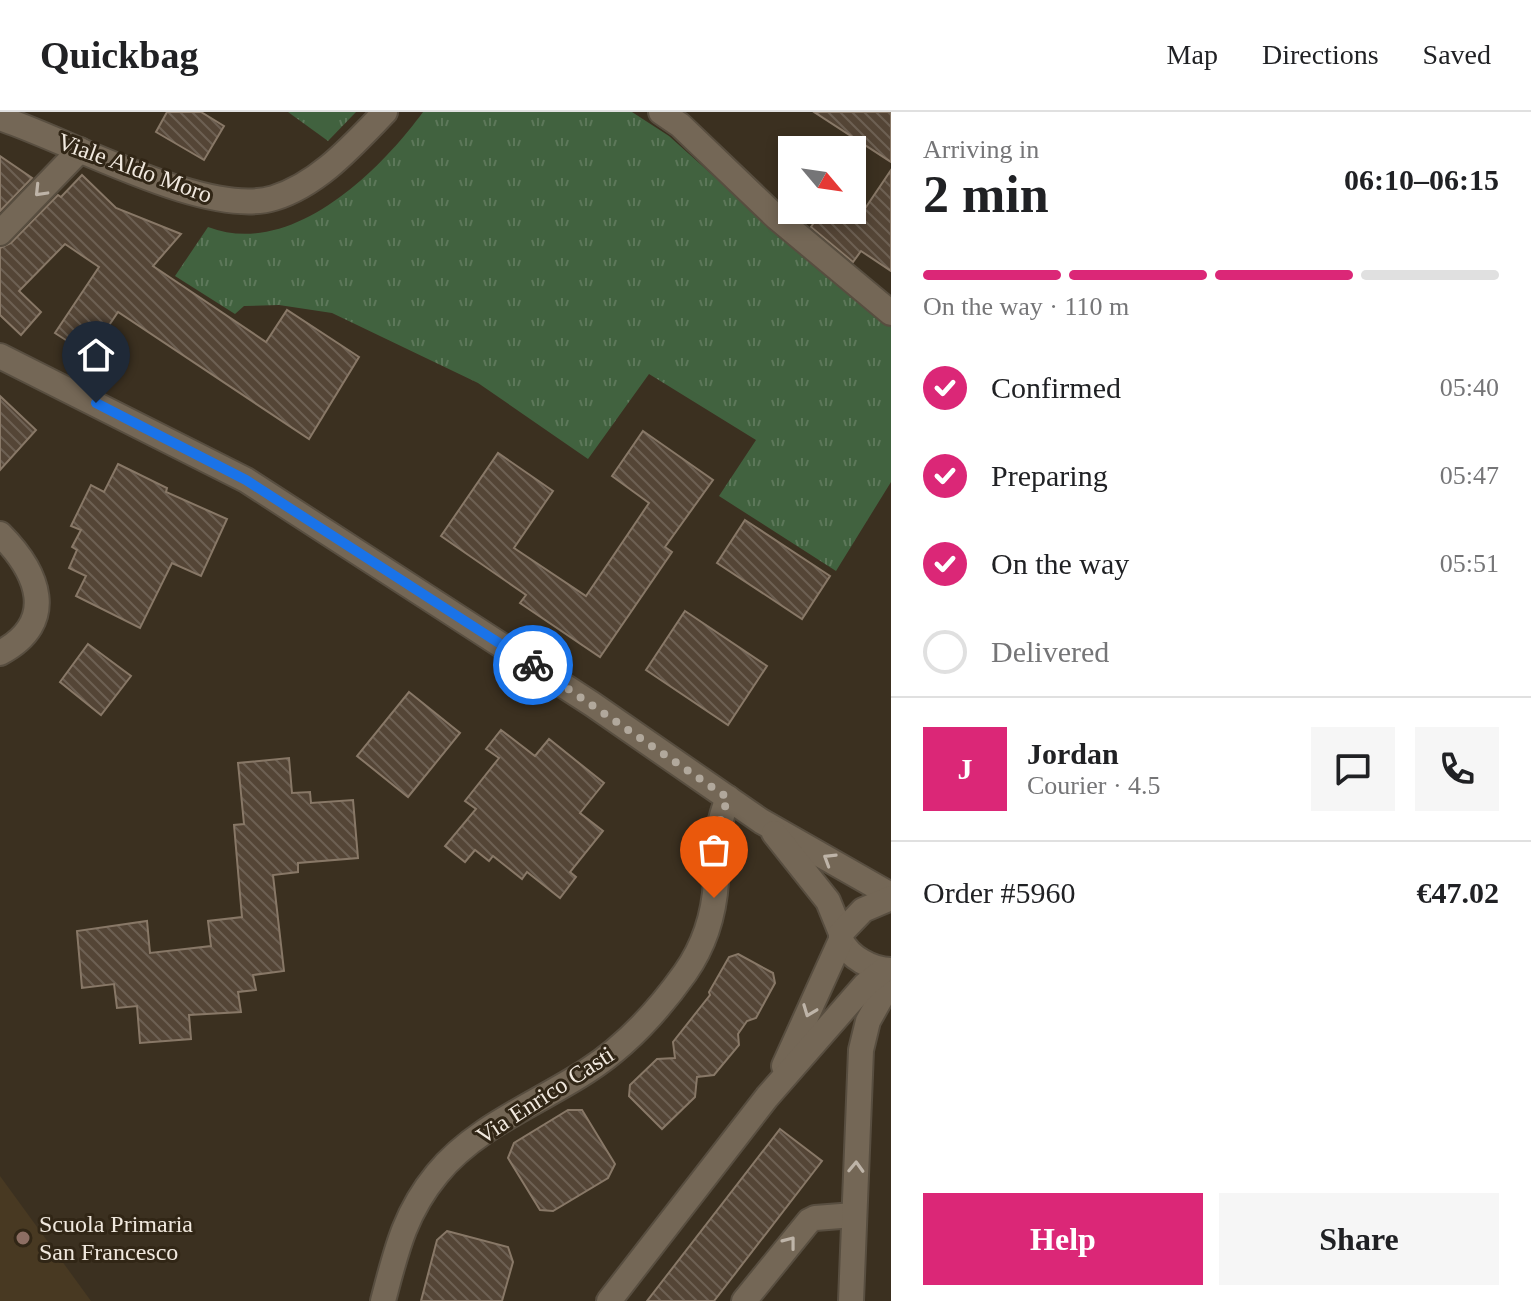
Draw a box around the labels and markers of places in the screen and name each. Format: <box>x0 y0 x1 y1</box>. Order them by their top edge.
pin <box>62 321 130 403</box>
pin <box>680 816 748 898</box>
place label: Scuola Primaria San Francesco <box>39 1211 193 1265</box>
marker: Scuola Primaria San Francesco <box>14 1229 32 1247</box>

